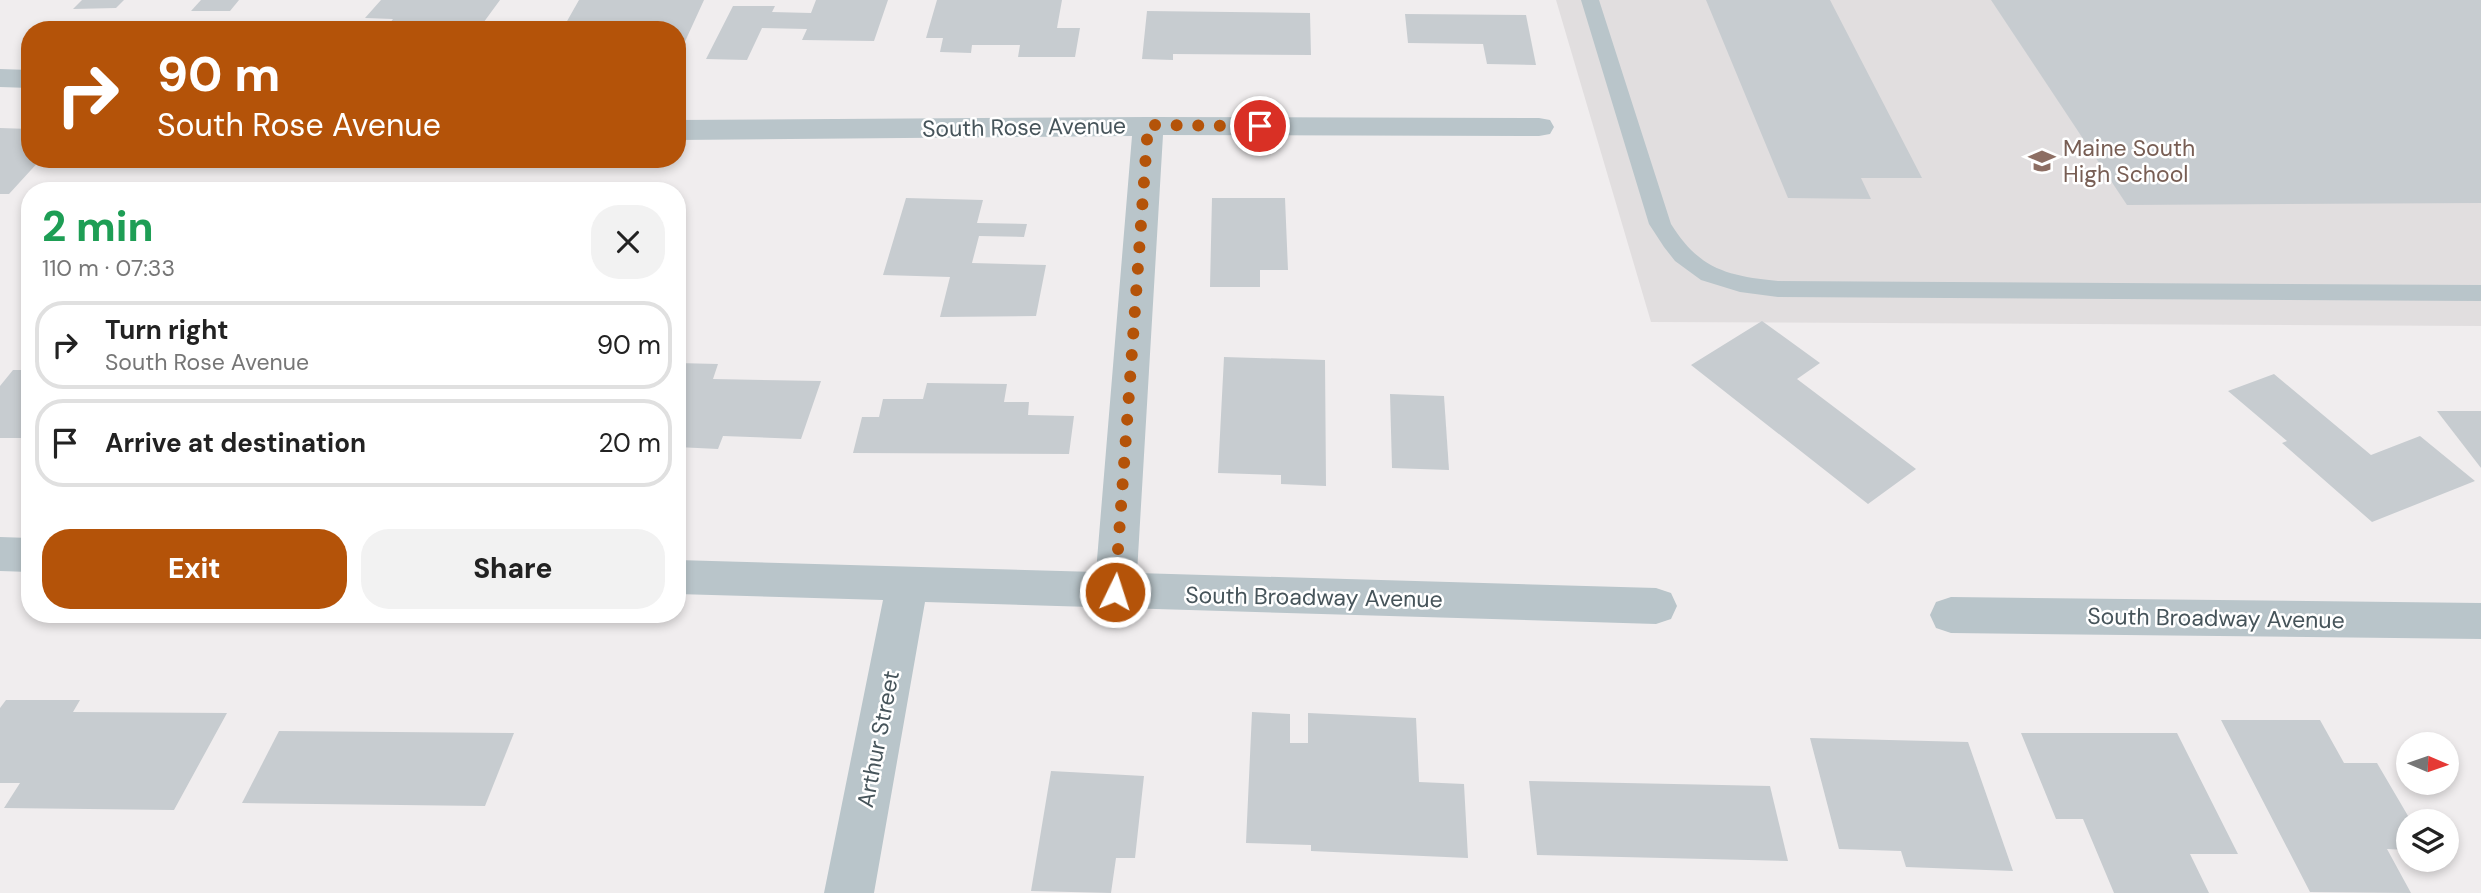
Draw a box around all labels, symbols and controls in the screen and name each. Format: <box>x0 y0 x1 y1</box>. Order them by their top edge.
text: 90 m <box>157 42 280 106</box>
icon: right <box>42 49 133 140</box>
pin <box>1230 96 1290 156</box>
text: South Rose Avenue <box>157 104 441 146</box>
icon: arrive <box>1241 107 1279 145</box>
street label: South Rose Avenue <box>922 110 1126 144</box>
place label: Maine South High School <box>2063 133 2195 189</box>
school or university icon: Maine South High School <box>2027 146 2057 176</box>
text: 2 min <box>42 199 153 254</box>
button: close <box>591 205 665 279</box>
text: 110 m · 07:33 <box>42 253 175 283</box>
text: Turn right <box>105 313 229 347</box>
icon: right <box>46 326 84 364</box>
text: 90 m <box>597 328 661 362</box>
text: South Rose Avenue <box>105 347 309 377</box>
icon: arrive <box>46 424 84 462</box>
text: Arrive at destination <box>105 426 366 460</box>
text: 20 m <box>598 426 661 460</box>
button: Exit <box>42 529 347 609</box>
button: Share <box>361 529 665 609</box>
position arrow <box>1078 555 1152 629</box>
street label: South Broadway Avenue <box>1185 580 1443 614</box>
street label: South Broadway Avenue <box>2087 601 2345 635</box>
street label: Arthur Street <box>850 668 906 810</box>
north arrow <box>2396 732 2459 794</box>
map controls <box>2396 732 2459 872</box>
button: layers <box>2396 809 2459 872</box>

